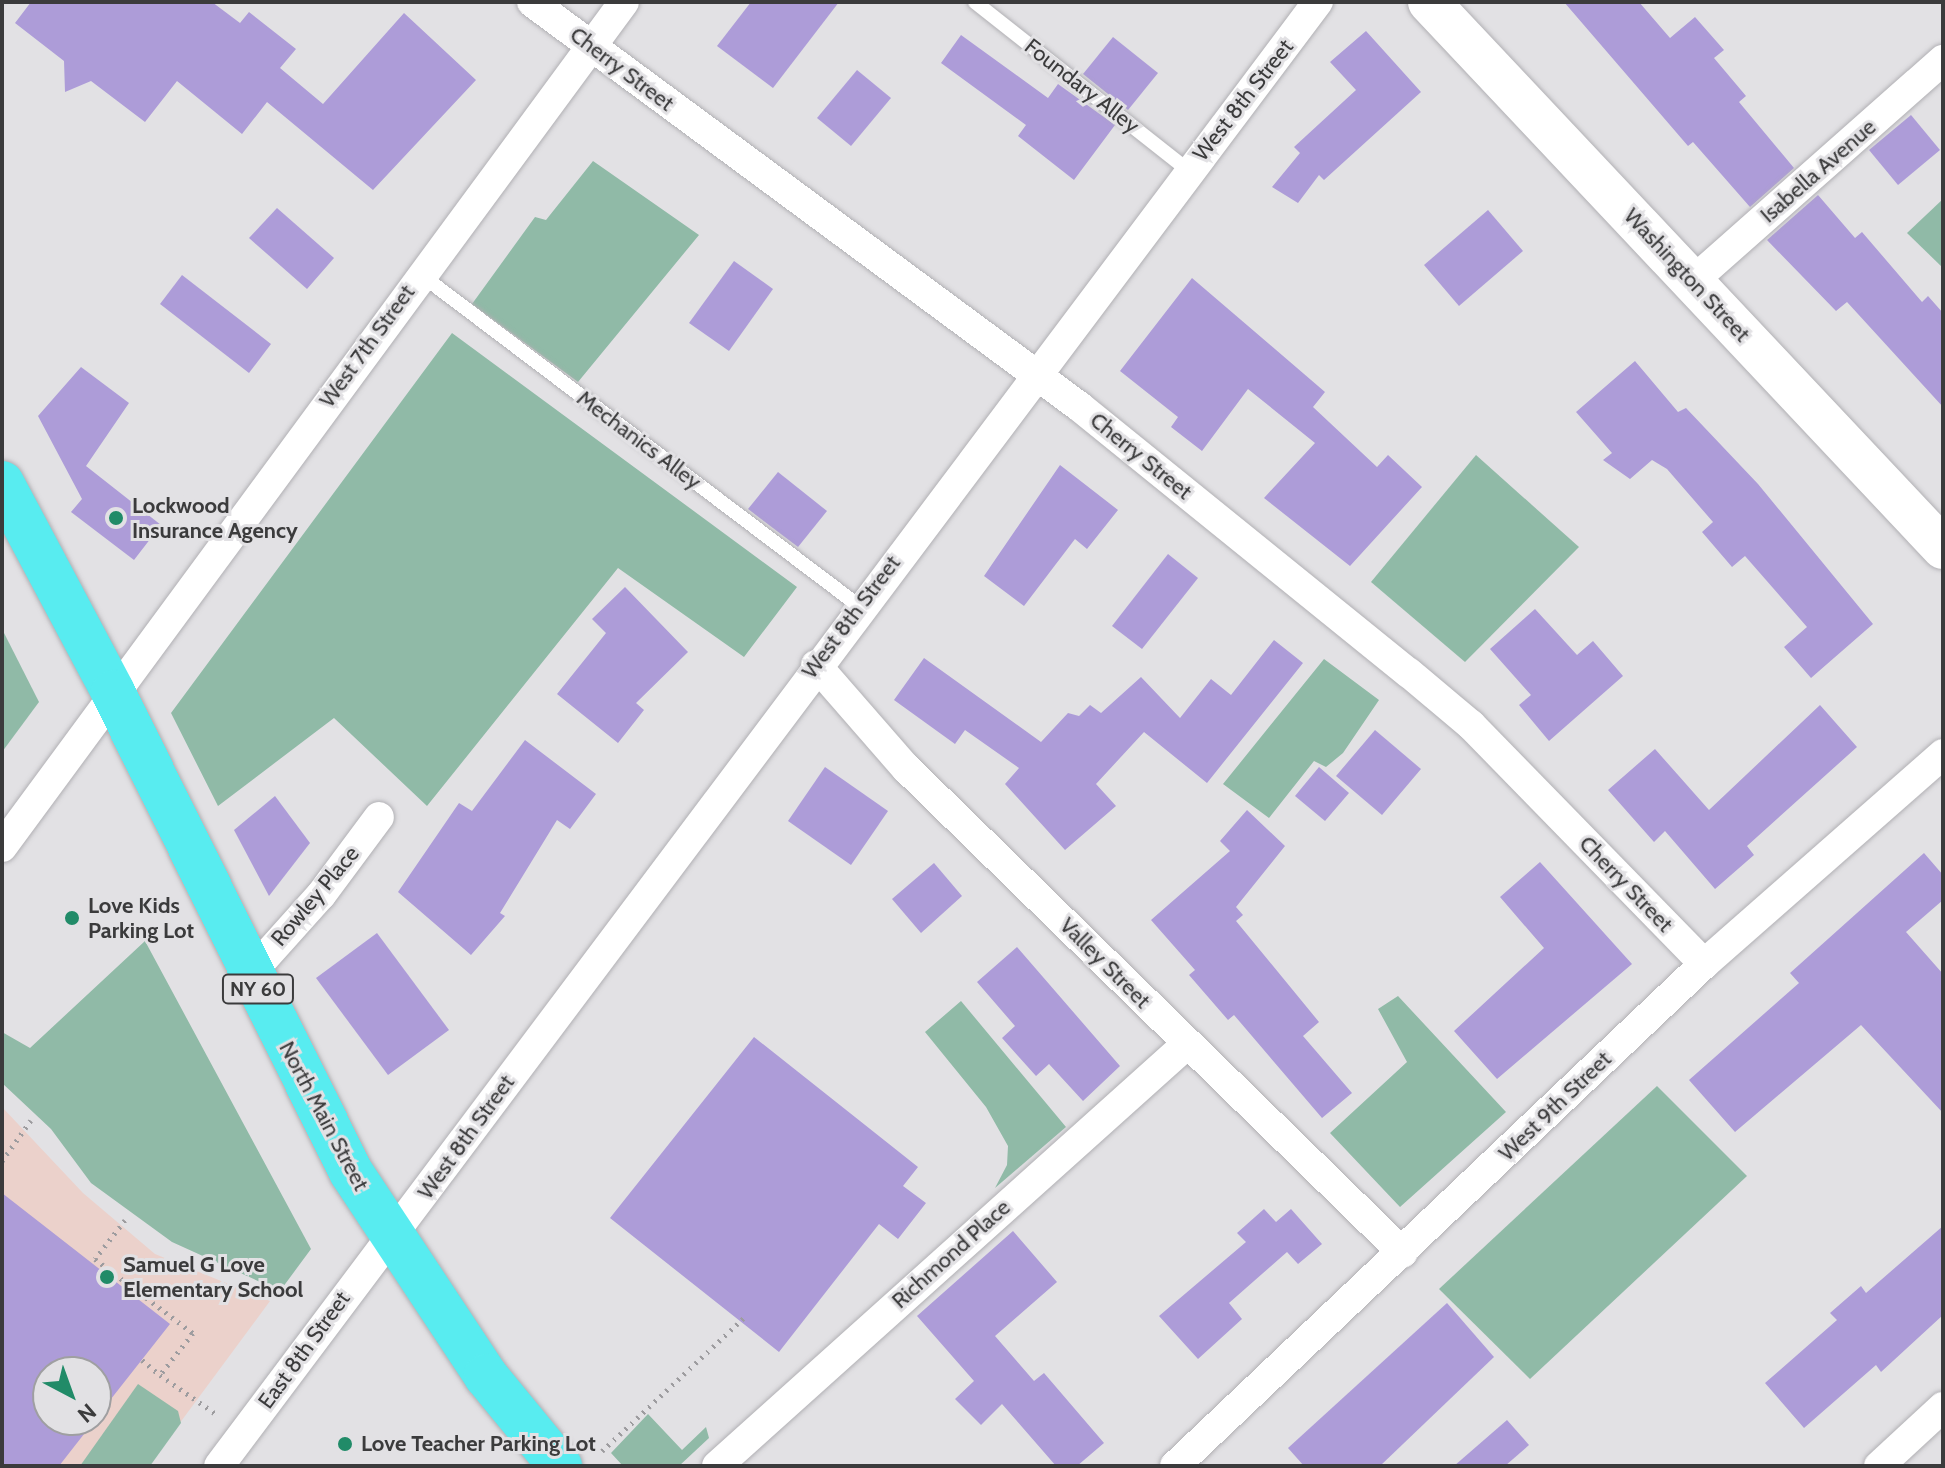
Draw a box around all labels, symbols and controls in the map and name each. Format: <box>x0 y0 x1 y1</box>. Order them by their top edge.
street label: Cherry Street <box>565 21 679 117</box>
street label: Foundary Alley <box>1019 33 1145 139</box>
street label: West 8th Street <box>1187 34 1299 166</box>
street label: Isabella Avenue <box>1755 114 1881 228</box>
street label: Washington Street <box>1618 203 1756 347</box>
street label: West 7th Street <box>314 280 420 412</box>
street label: Mechanics Alley <box>572 385 706 495</box>
street label: Cherry Street <box>1085 407 1197 505</box>
place label: Lockwood Insurance Agency <box>132 492 298 544</box>
marker: Lockwood Insurance Agency <box>107 509 125 527</box>
street label: West 8th Street <box>796 550 906 684</box>
street label: Cherry Street <box>1574 831 1678 937</box>
street label: Rowley Place <box>266 841 364 951</box>
place label: Love Kids Parking Lot <box>88 892 194 944</box>
marker: Love Kids Parking Lot <box>63 909 81 927</box>
street label: Valley Street <box>1054 912 1156 1014</box>
road number: NY 60 <box>220 973 296 1005</box>
street label: North Main Street <box>274 1037 374 1195</box>
street label: West 9th Street <box>1493 1046 1617 1166</box>
street label: West 8th Street <box>412 1070 520 1204</box>
street label: Richmond Place <box>886 1194 1016 1314</box>
place label: Samuel G Love Elementary School <box>123 1251 303 1302</box>
marker: Samuel G Love Elementary School <box>98 1268 116 1286</box>
street label: East 8th Street <box>253 1286 355 1414</box>
north arrow <box>32 1356 112 1436</box>
text: N <box>72 1398 101 1428</box>
place label: Love Teacher Parking Lot <box>361 1431 596 1457</box>
marker: Love Teacher Parking Lot <box>336 1435 354 1453</box>

